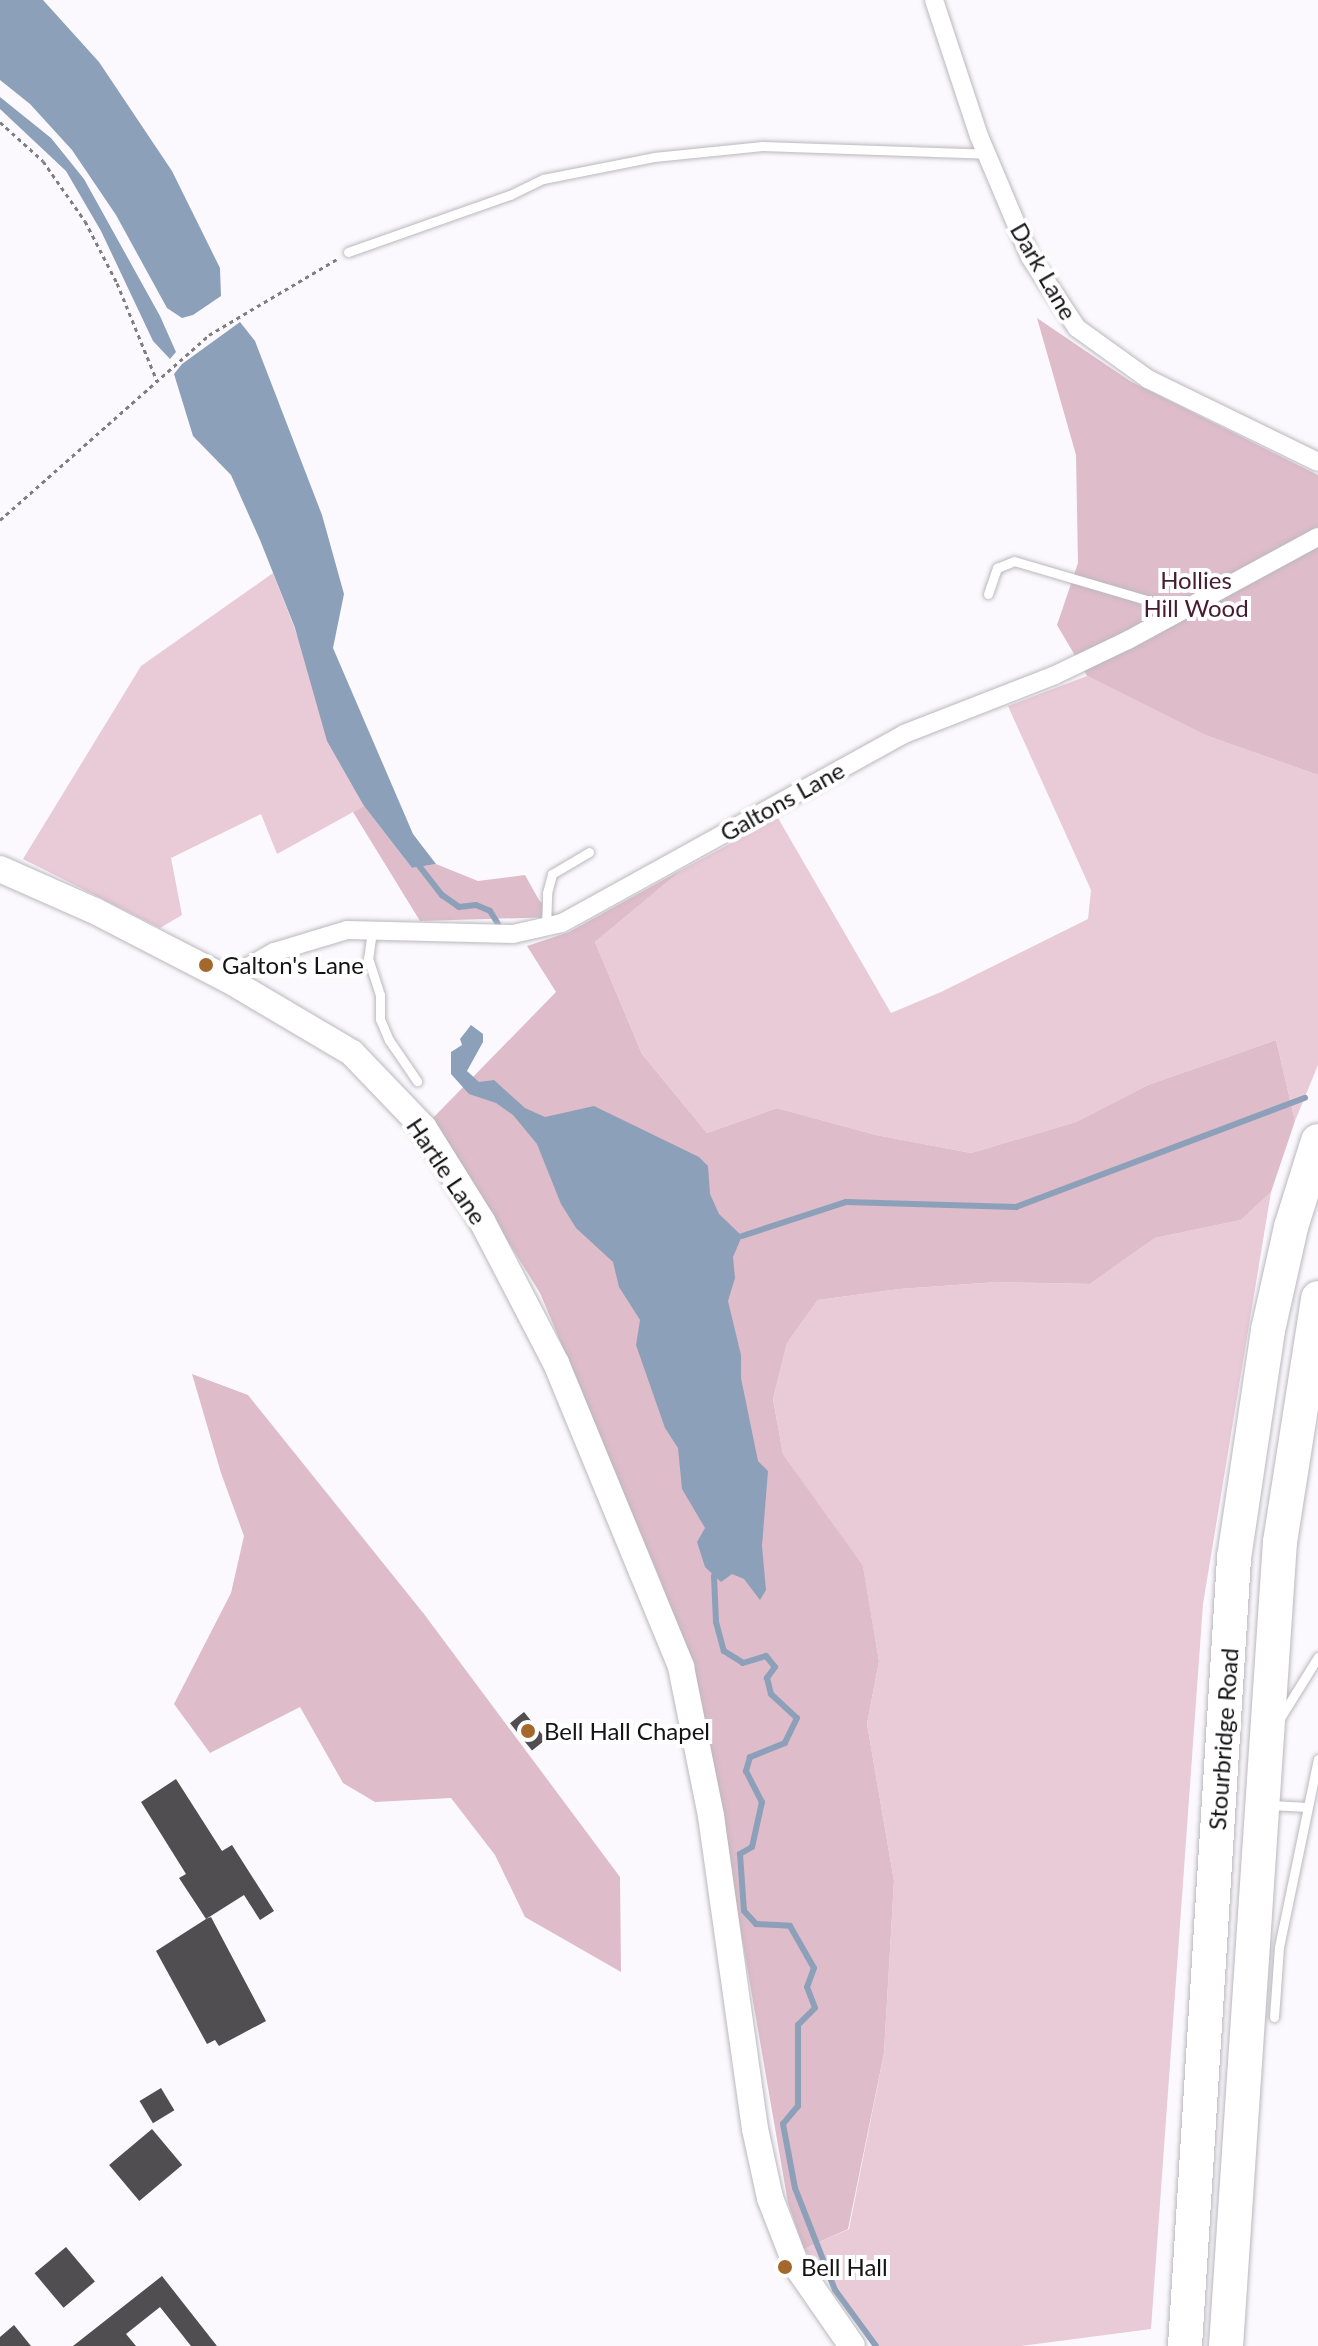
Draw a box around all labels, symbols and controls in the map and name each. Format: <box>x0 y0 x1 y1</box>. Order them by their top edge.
street label: Dark Lane <box>1005 217 1083 325</box>
park label: Hollies Hill Wood <box>1143 566 1249 622</box>
street label: Galtons Lane <box>715 755 849 847</box>
place label: Galton's Lane <box>222 951 364 979</box>
marker: Galton's Lane <box>197 956 215 974</box>
street label: Hartle Lane <box>401 1112 493 1230</box>
street label: Stourbridge Road <box>1202 1647 1244 1831</box>
place label: Bell Hall Chapel <box>544 1717 710 1745</box>
marker: Bell Hall Chapel <box>519 1722 537 1740</box>
place label: Bell Hall <box>801 2253 888 2281</box>
marker: Bell Hall <box>776 2258 794 2276</box>

